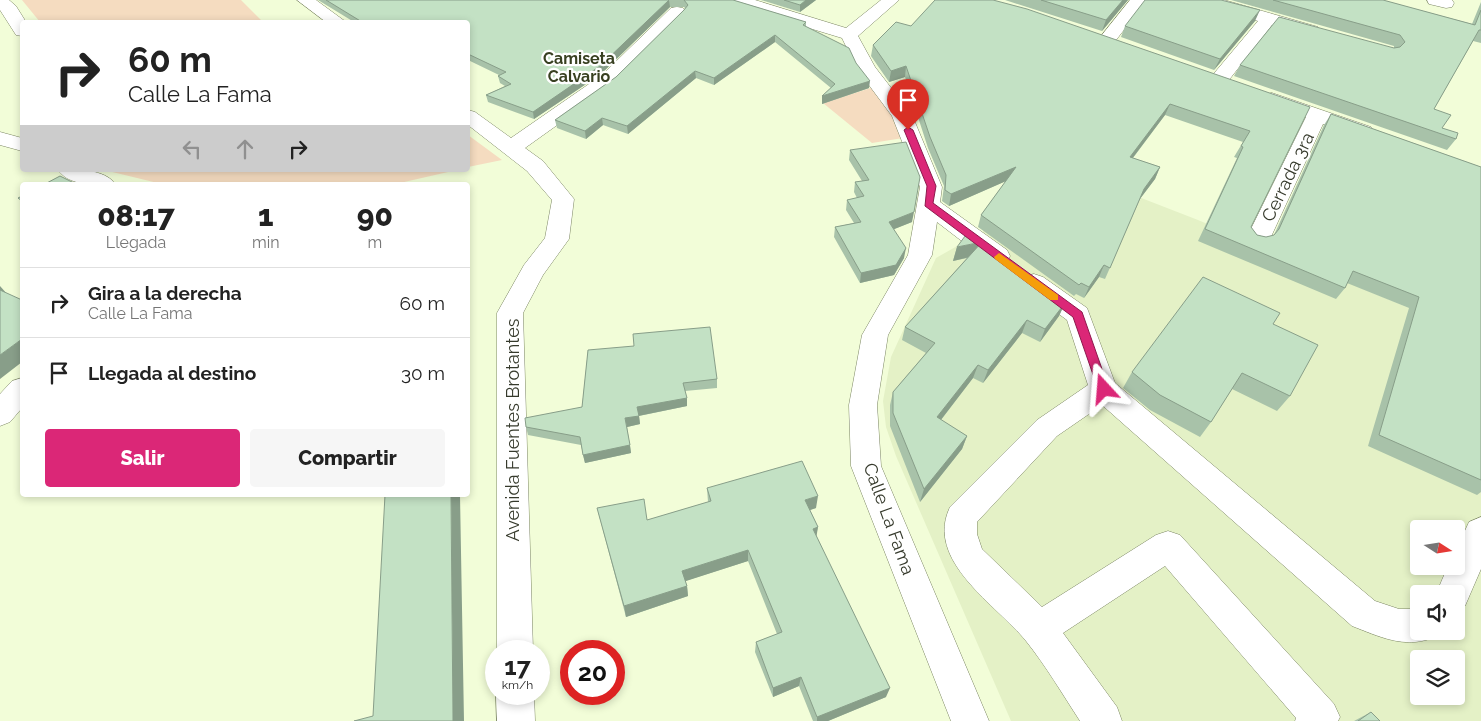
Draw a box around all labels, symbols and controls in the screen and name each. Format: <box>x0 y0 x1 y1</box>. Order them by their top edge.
text: 60 m <box>128 39 212 80</box>
icon: right <box>45 40 110 105</box>
district label: Camiseta Calvario <box>543 49 615 86</box>
pin <box>887 79 929 130</box>
text: Calle La Fama <box>128 81 272 107</box>
icon: arrive <box>894 86 922 114</box>
street label: Cerrada 3ra <box>1257 129 1318 225</box>
icon: left <box>178 135 206 163</box>
icon: ahead <box>231 135 259 163</box>
icon: right <box>284 135 312 163</box>
text: 08:17 <box>97 198 175 233</box>
text: 1 <box>258 198 274 233</box>
text: 90 <box>357 198 393 233</box>
text: Llegada <box>106 233 166 252</box>
text: min <box>252 233 280 252</box>
text: m <box>367 233 382 252</box>
text: Gira a la derecha <box>88 282 242 304</box>
icon: right <box>45 289 73 317</box>
text: 60 m <box>400 292 445 314</box>
text: Calle La Fama <box>88 304 193 323</box>
street label: Avenida Fuentes Brotantes <box>502 318 523 541</box>
icon: arrive <box>45 359 73 387</box>
text: Llegada al destino <box>88 362 256 384</box>
text: 30 m <box>401 362 445 384</box>
position arrow <box>1077 362 1129 414</box>
button: Salir <box>45 429 240 487</box>
button: Compartir <box>250 429 445 487</box>
street label: Calle La Fama <box>859 460 919 578</box>
north arrow <box>1410 520 1465 575</box>
map controls <box>1410 520 1465 705</box>
button: sound <box>1410 585 1465 640</box>
speed limit sign: 20 <box>560 640 625 705</box>
button: layers <box>1410 650 1465 705</box>
text: 17 <box>504 651 531 681</box>
text: km/h <box>502 678 533 692</box>

